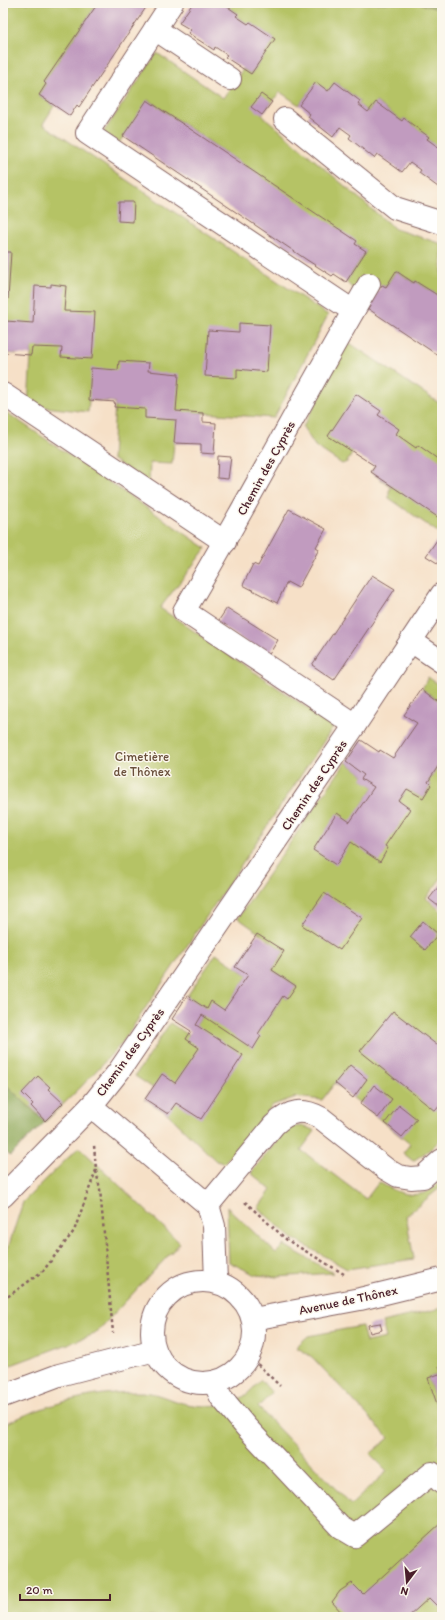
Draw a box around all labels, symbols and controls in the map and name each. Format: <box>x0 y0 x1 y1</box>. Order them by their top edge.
street label: Chemin des Cyprès <box>234 418 298 518</box>
street label: Chemin des Cyprès <box>278 737 350 833</box>
park label: Cimetière de Thônex <box>114 749 171 779</box>
street label: Chemin des Cyprès <box>93 1005 167 1099</box>
street label: Avenue de Thônex <box>297 1282 399 1318</box>
north arrow <box>387 1562 427 1602</box>
scale bar <box>20 1576 110 1602</box>
text: 20 m <box>26 1583 53 1597</box>
text: N <box>399 1584 410 1598</box>

